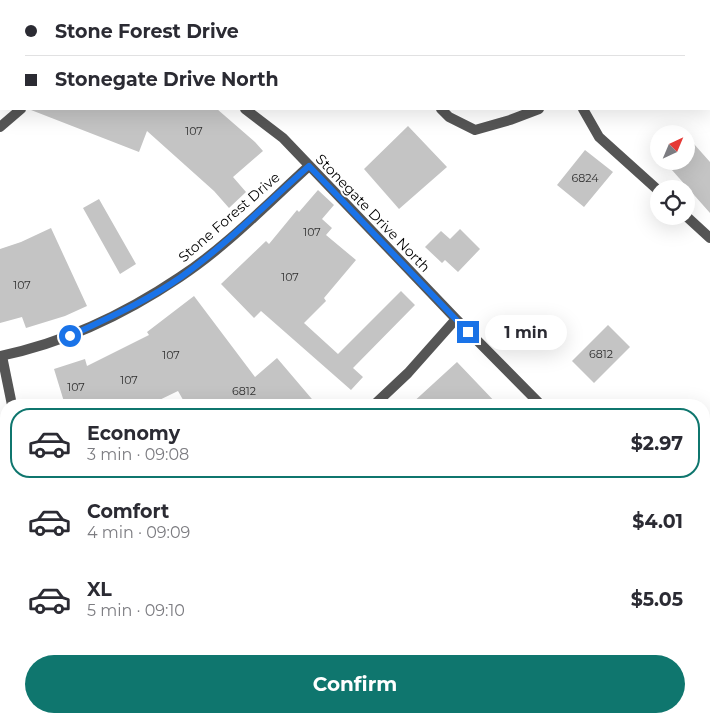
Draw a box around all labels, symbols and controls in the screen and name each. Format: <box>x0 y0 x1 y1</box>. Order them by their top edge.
text: Stone Forest Drive <box>55 20 239 43</box>
text: Stonegate Drive North <box>55 68 279 91</box>
house number: 107 <box>185 124 203 138</box>
north arrow <box>650 125 695 170</box>
map controls <box>650 125 695 225</box>
street label: Stonegate Drive North <box>312 150 434 276</box>
street label: Stone Forest Drive <box>175 168 283 266</box>
house number: 6824 <box>572 171 599 185</box>
button: locate <box>650 180 695 225</box>
house number: 107 <box>303 225 321 239</box>
house number: 107 <box>281 270 299 284</box>
house number: 107 <box>13 278 31 292</box>
callout: 1 min <box>486 314 568 350</box>
route end <box>457 321 479 343</box>
text: 1 min <box>504 323 548 342</box>
route start <box>59 325 81 347</box>
house number: 6812 <box>589 347 613 361</box>
house number: 107 <box>162 348 180 362</box>
house number: 107 <box>120 373 138 387</box>
house number: 107 <box>67 380 85 394</box>
house number: 6812 <box>232 384 256 398</box>
icon: car <box>27 421 72 466</box>
text: Economy <box>87 422 180 445</box>
text: $2.97 <box>631 432 683 455</box>
text: 3 min · 09:08 <box>87 445 189 464</box>
icon: car <box>27 499 72 544</box>
text: Comfort <box>87 500 169 523</box>
text: $4.01 <box>632 510 683 533</box>
text: 4 min · 09:09 <box>87 523 190 542</box>
icon: car <box>27 577 72 622</box>
text: XL <box>87 578 112 601</box>
text: $5.05 <box>631 588 683 611</box>
text: 5 min · 09:10 <box>87 601 185 620</box>
button: Confirm <box>25 655 685 713</box>

